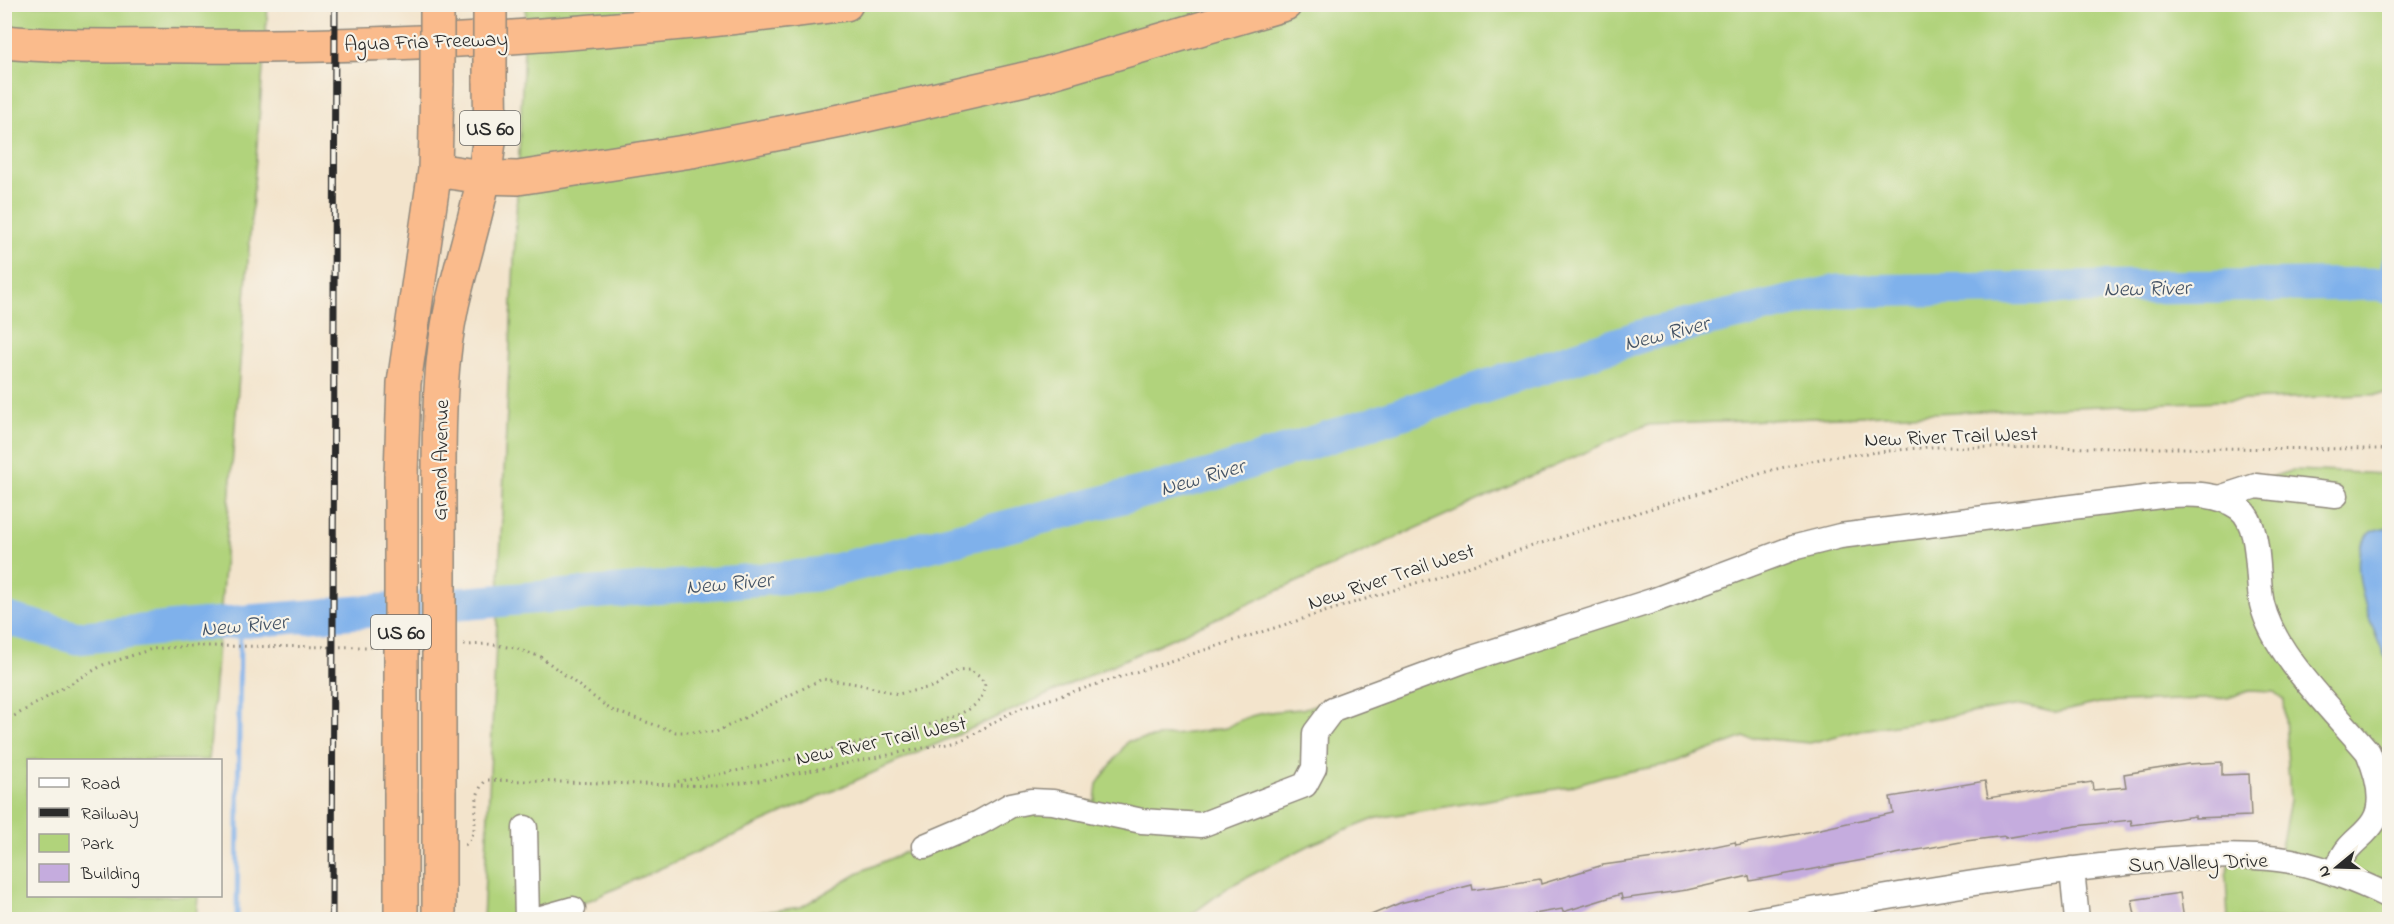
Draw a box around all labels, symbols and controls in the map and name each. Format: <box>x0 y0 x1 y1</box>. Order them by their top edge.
street label: Agua Fria Freeway <box>344 25 509 63</box>
road number: US 60 <box>460 111 520 145</box>
water label: New River <box>2103 273 2194 307</box>
water label: New River <box>1621 308 1716 361</box>
street label: Grand Avenue <box>426 399 458 521</box>
street label: New River Trail West <box>1864 420 2038 456</box>
water label: New River <box>1157 451 1252 506</box>
street label: New River Trail West <box>1304 537 1479 619</box>
water label: New River <box>685 565 777 605</box>
water label: New River <box>200 607 292 647</box>
road number: US 60 <box>371 615 431 649</box>
street label: New River Trail West <box>793 709 970 775</box>
legend <box>27 759 222 897</box>
text: Road <box>81 772 120 798</box>
text: Railway <box>81 802 138 828</box>
text: Park <box>81 832 114 858</box>
north arrow <box>2307 837 2367 897</box>
street label: Sun Valley Drive <box>2128 847 2269 883</box>
text: Building <box>80 862 140 889</box>
text: N <box>2312 862 2338 880</box>

